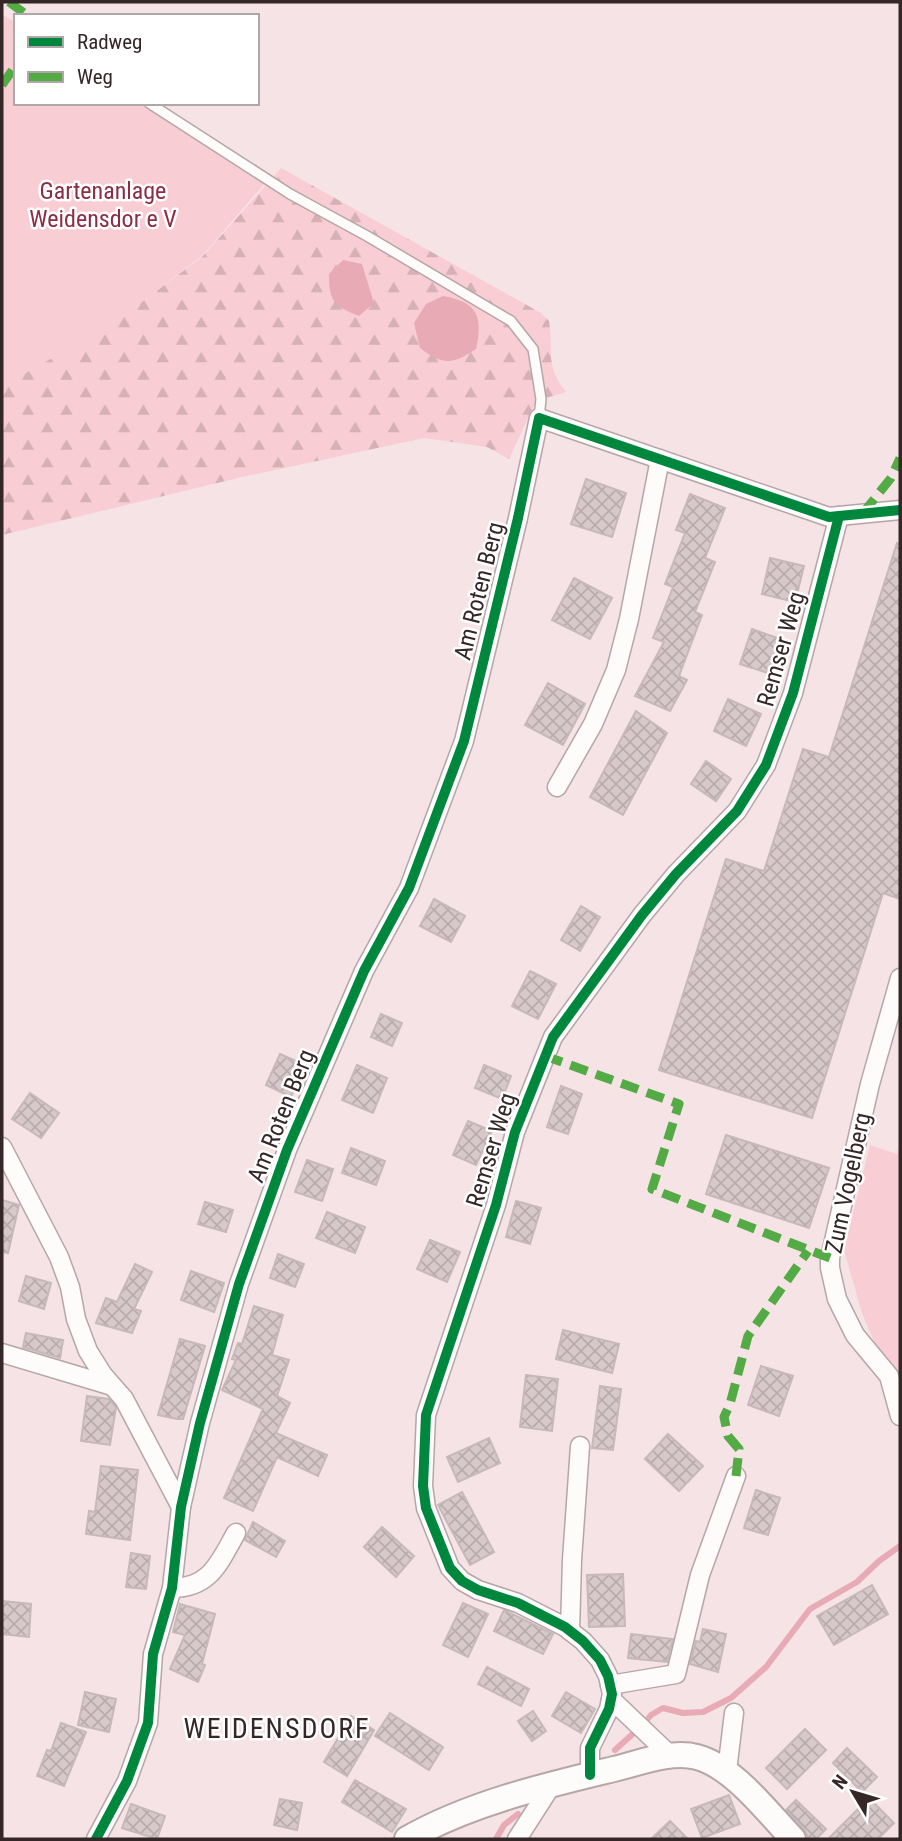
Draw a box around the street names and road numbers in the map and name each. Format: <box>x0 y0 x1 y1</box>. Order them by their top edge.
street label: Am Roten Berg <box>448 519 510 663</box>
street label: Remser Weg <box>751 588 811 710</box>
street label: Am Roten Berg <box>242 1045 320 1187</box>
street label: Remser Weg <box>460 1089 522 1211</box>
street label: Zum Vogelberg <box>819 1110 877 1256</box>

